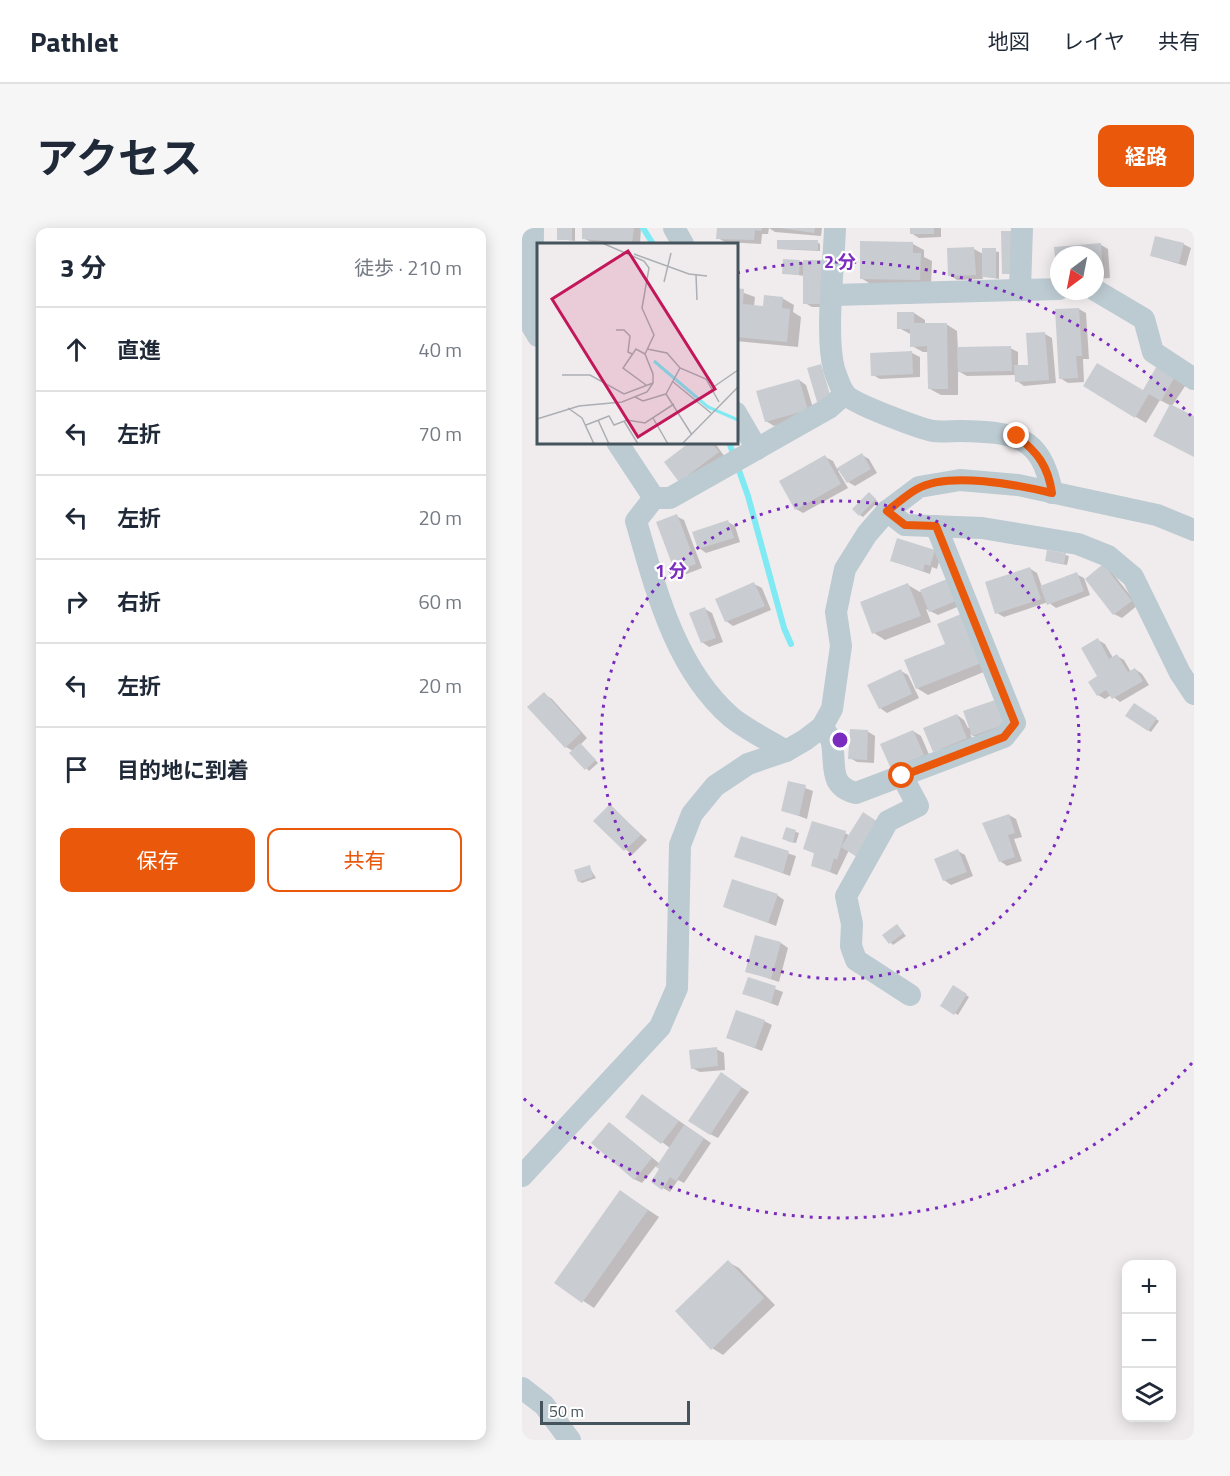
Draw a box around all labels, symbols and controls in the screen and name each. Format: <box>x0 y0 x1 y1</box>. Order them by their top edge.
text: Pathlet <box>30 20 118 63</box>
text: 地図 <box>988 25 1030 57</box>
text: レイヤ <box>1063 25 1125 57</box>
text: 共有 <box>1158 25 1200 57</box>
text: アクセス <box>36 125 202 189</box>
button: 経路 <box>1098 125 1194 187</box>
inset map <box>537 243 738 444</box>
north arrow <box>1050 246 1104 300</box>
text: 3 分 <box>60 248 106 287</box>
text: 2 分 <box>824 248 856 275</box>
text: 徒歩 · 210 m <box>354 252 462 283</box>
icon: ahead <box>60 333 93 366</box>
text: 直進 <box>117 333 161 367</box>
text: 40 m <box>418 334 462 365</box>
icon: left <box>60 417 93 450</box>
text: 左折 <box>117 417 161 451</box>
text: 70 m <box>418 418 462 449</box>
route end <box>1003 422 1029 448</box>
icon: left <box>60 501 93 534</box>
text: 左折 <box>117 501 161 535</box>
text: 20 m <box>418 502 462 533</box>
text: 1 分 <box>655 557 687 584</box>
icon: right <box>60 585 93 618</box>
text: 右折 <box>117 585 161 619</box>
text: 60 m <box>418 586 462 617</box>
icon: left <box>60 669 93 702</box>
text: 左折 <box>117 669 161 703</box>
text: 20 m <box>418 670 462 701</box>
centre of rings <box>830 730 850 750</box>
icon: arrive <box>60 753 93 786</box>
text: 目的地に到着 <box>117 753 249 787</box>
route start <box>888 762 914 788</box>
button: 保存 <box>60 828 255 892</box>
button: 共有 <box>267 828 462 892</box>
map controls <box>1122 1260 1176 1422</box>
button: + <box>1122 1260 1176 1314</box>
button: − <box>1122 1314 1176 1368</box>
button: layers <box>1122 1368 1176 1422</box>
scale bar <box>540 1398 690 1426</box>
text: 50 m <box>549 1399 584 1423</box>

